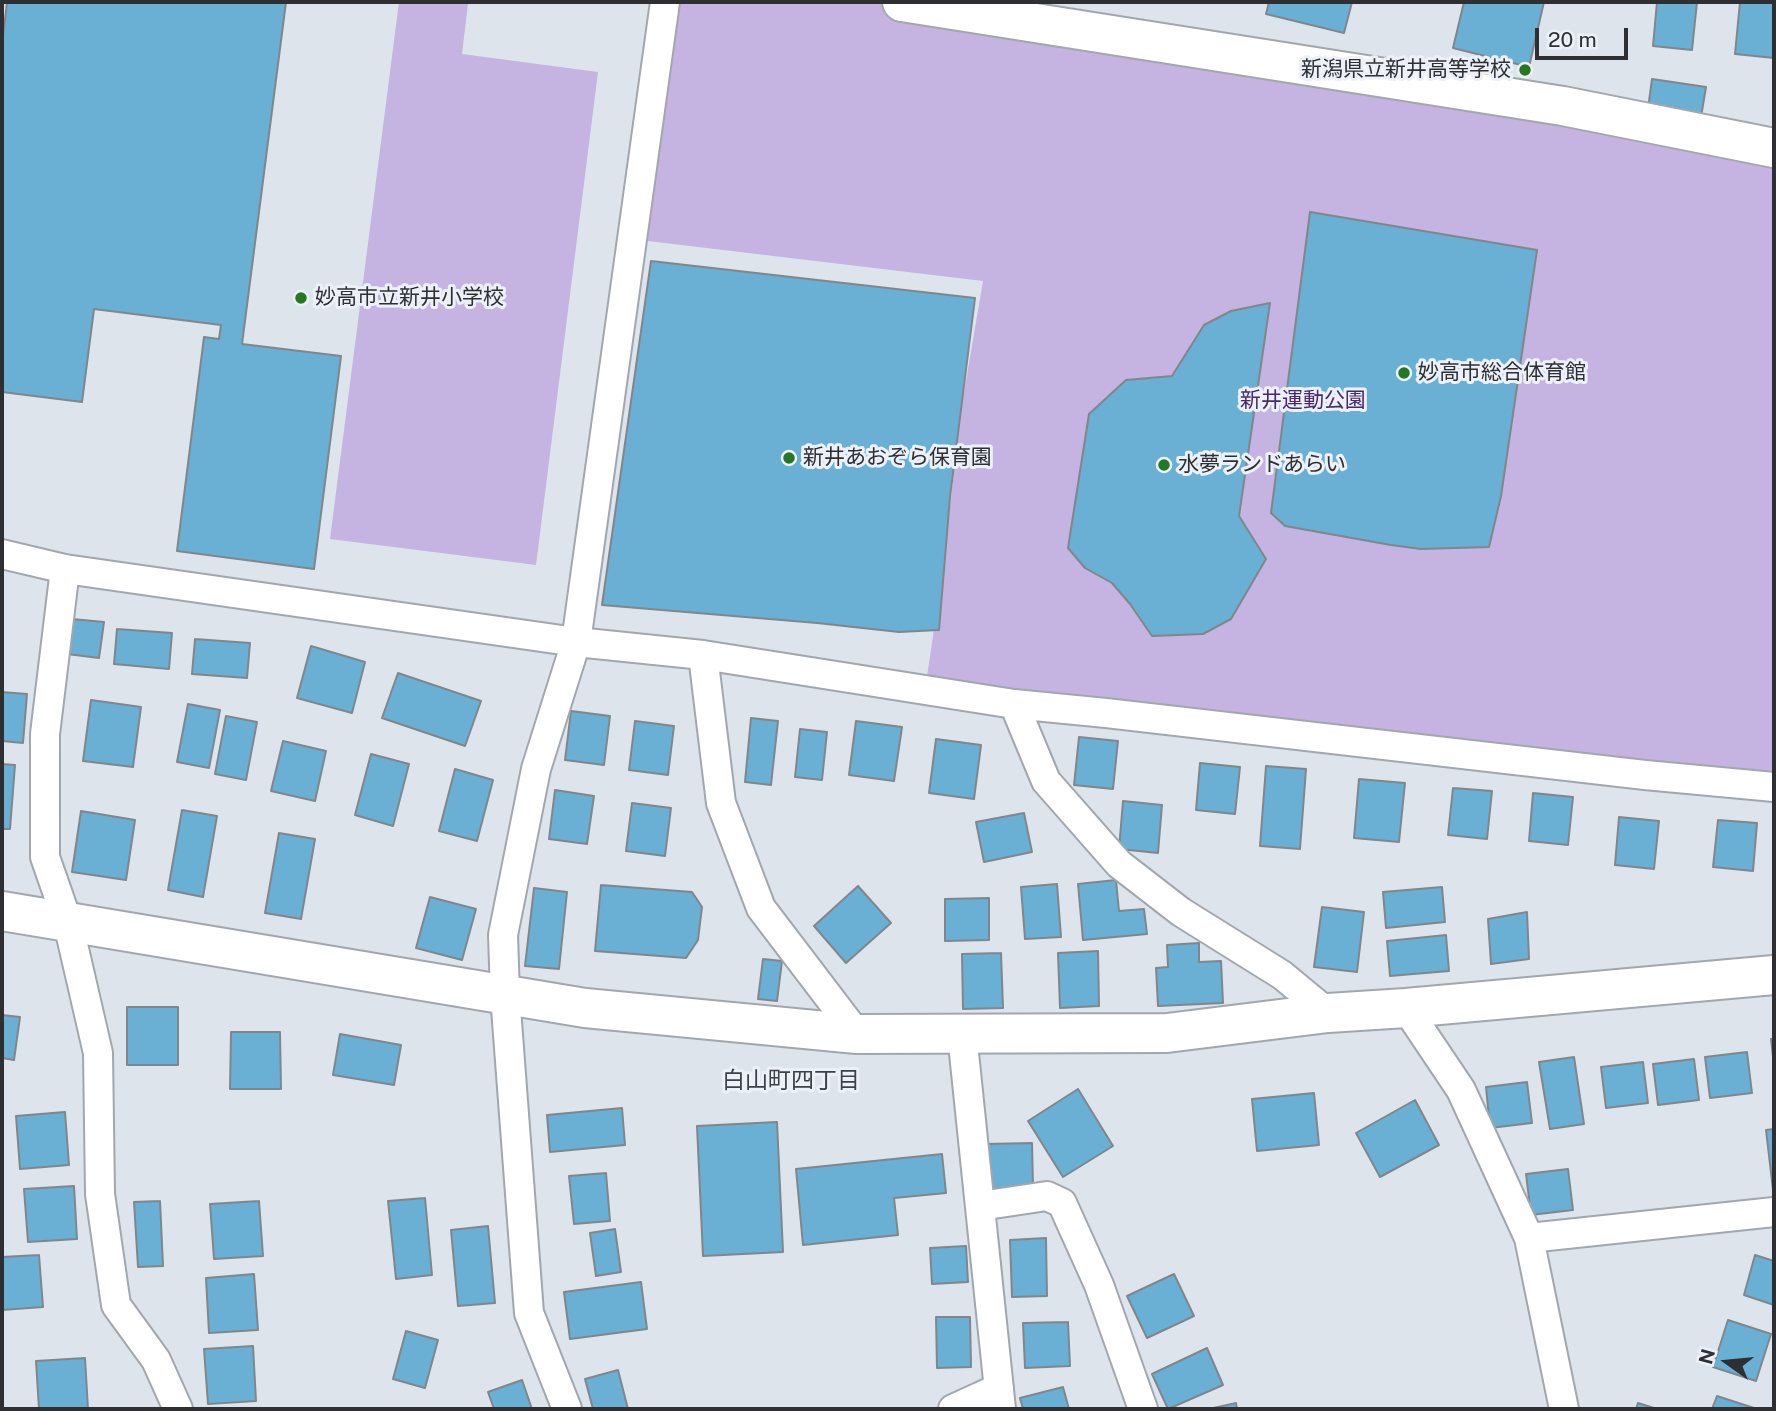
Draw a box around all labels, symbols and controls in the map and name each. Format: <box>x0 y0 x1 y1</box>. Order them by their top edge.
scale bar <box>1538 14 1631 58</box>
text: 20 m <box>1548 27 1597 52</box>
place label: 新潟県立新井高等学校 <box>1301 57 1511 83</box>
marker: 新潟県立新井高等学校 <box>1517 62 1533 78</box>
place label: 妙高市立新井小学校 <box>315 285 504 311</box>
marker: 妙高市立新井小学校 <box>293 290 309 306</box>
place label: 妙高市総合体育館 <box>1418 360 1586 386</box>
marker: 妙高市総合体育館 <box>1396 365 1412 381</box>
park label: 新井運動公園 <box>1240 388 1366 414</box>
place label: 新井あおぞら保育園 <box>803 445 992 471</box>
marker: 新井あおぞら保育園 <box>781 450 797 466</box>
place label: 水夢ランドあらい <box>1178 452 1346 478</box>
marker: 水夢ランドあらい <box>1156 457 1172 473</box>
district label: 白山町四丁目 <box>722 1067 860 1095</box>
north arrow <box>1692 1327 1762 1397</box>
text: N <box>1694 1347 1719 1367</box>

